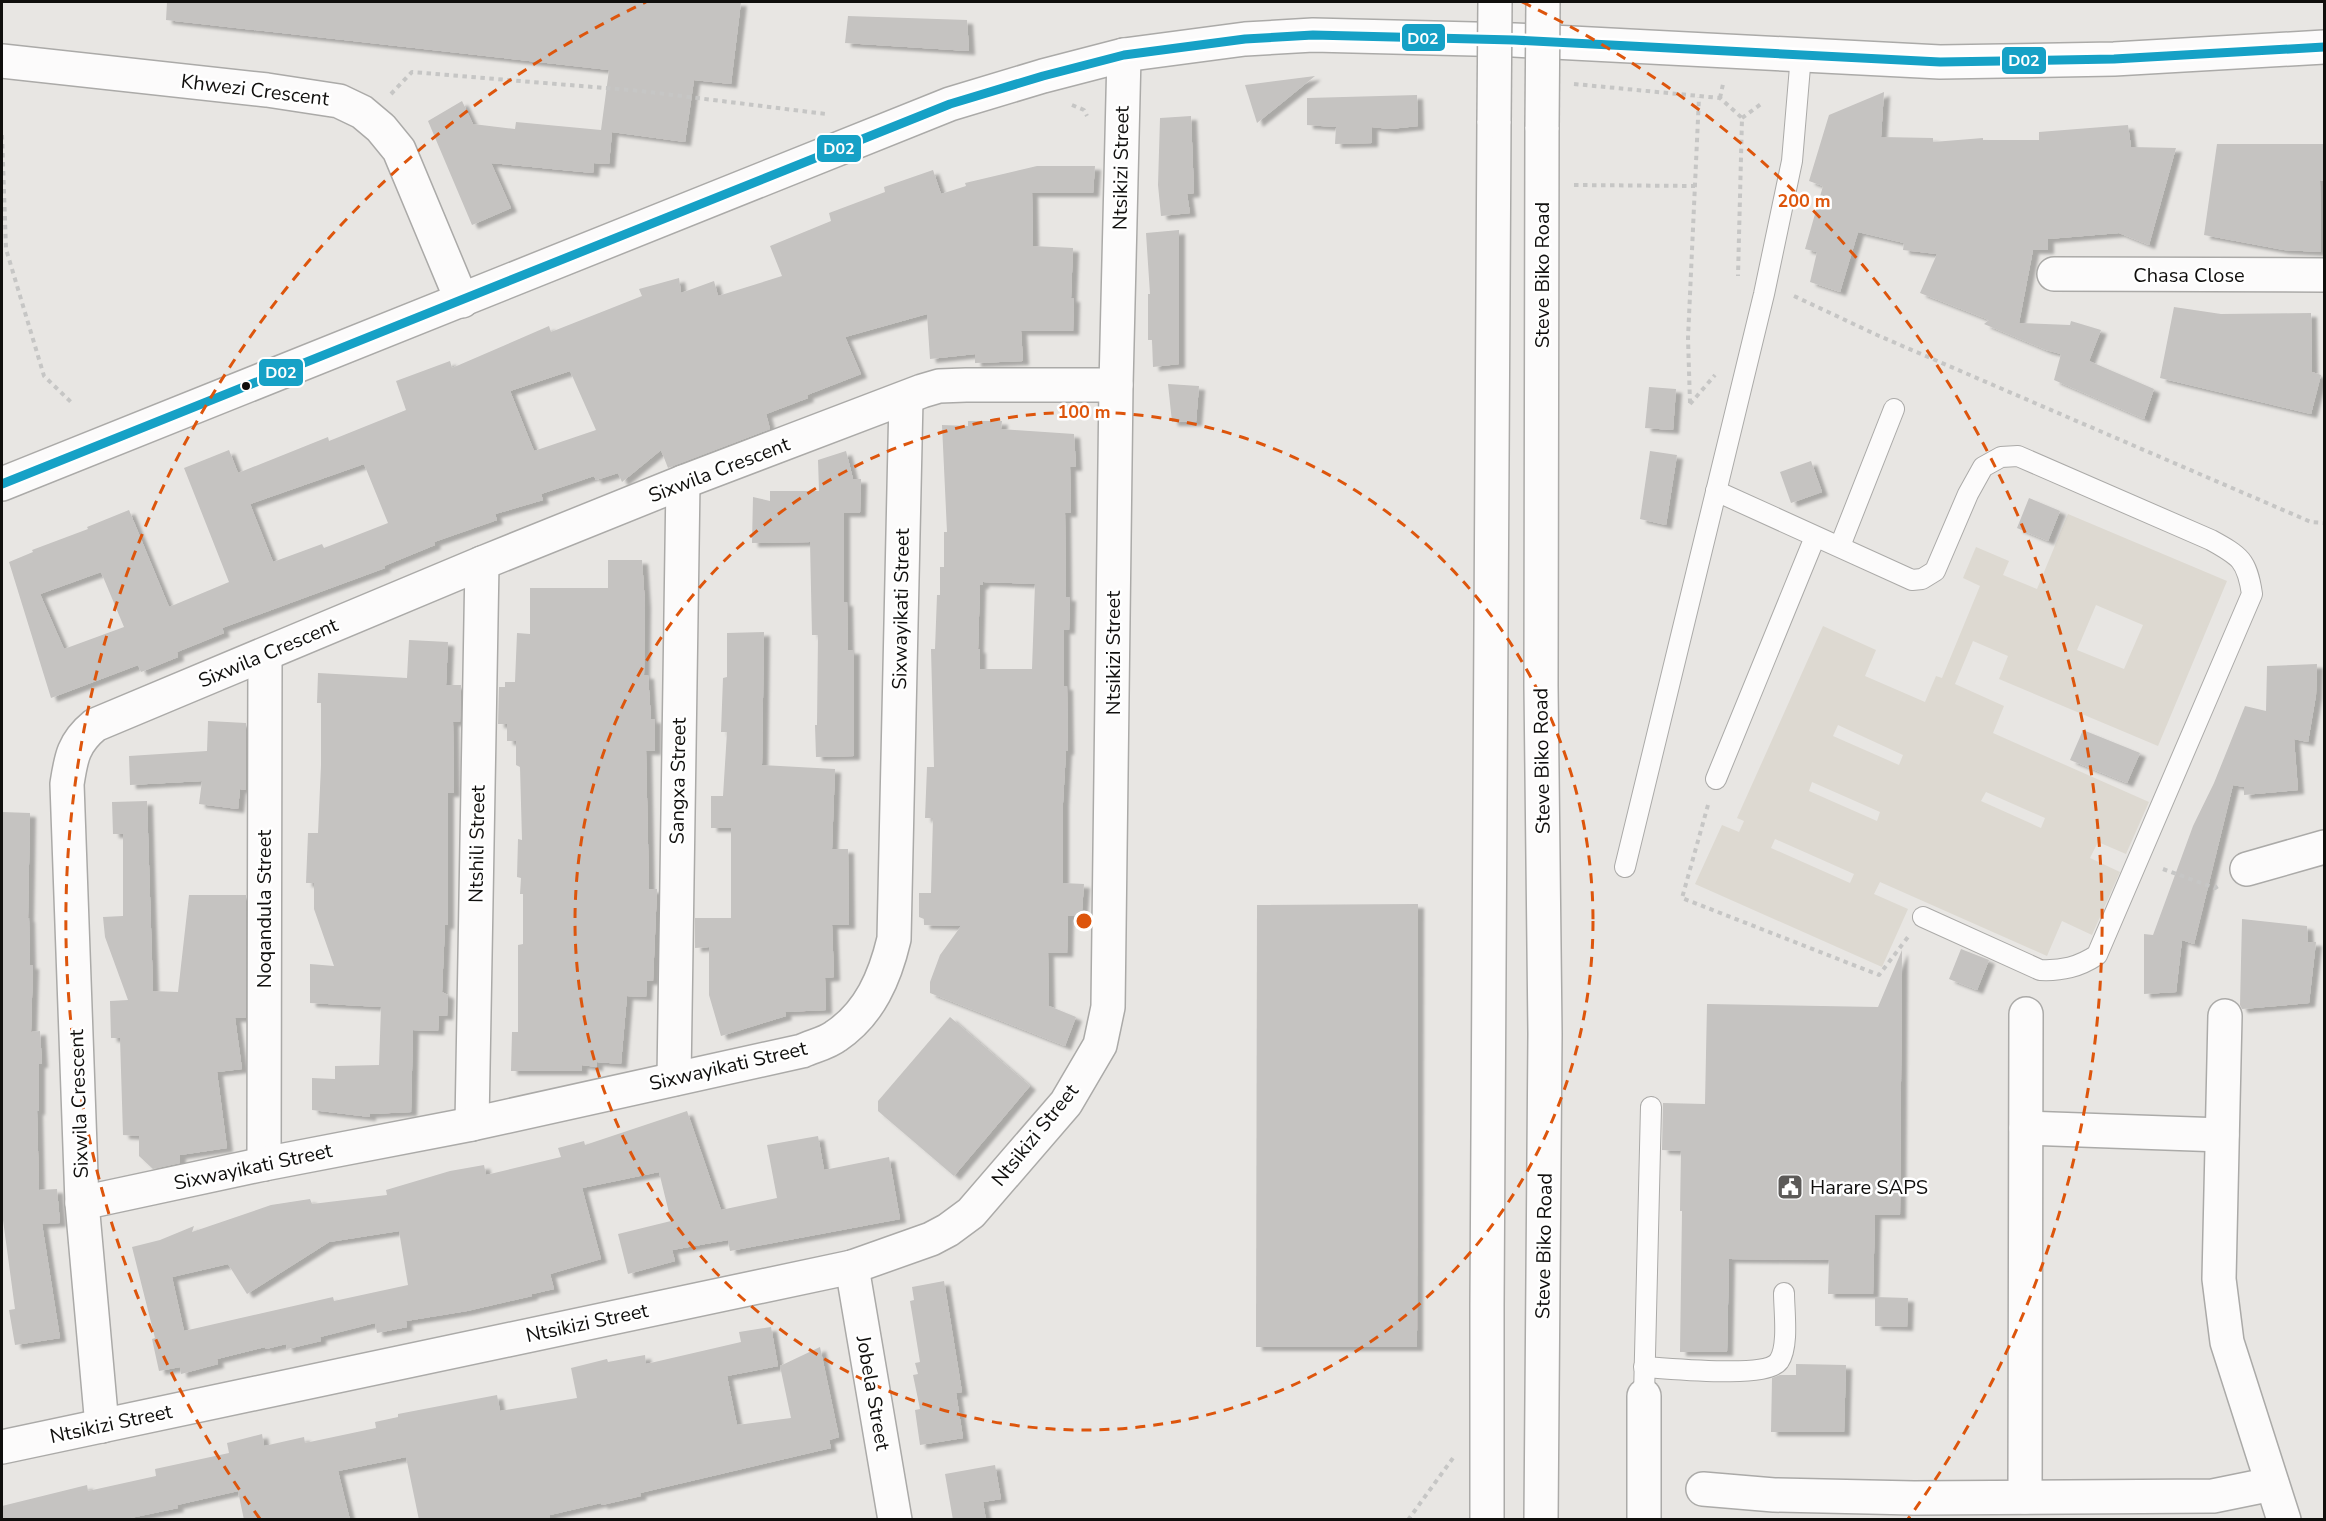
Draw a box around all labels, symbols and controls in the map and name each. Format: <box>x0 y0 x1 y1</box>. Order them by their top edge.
line badge: D02 <box>1401 23 1446 52</box>
text: D02 <box>1407 28 1439 50</box>
line badge: D02 <box>2001 46 2047 75</box>
text: D02 <box>2008 50 2040 72</box>
street label: Khwezi Crescent <box>179 68 332 113</box>
street label: Ntsikizi Street <box>1106 105 1136 230</box>
line badge: D02 <box>816 134 862 163</box>
text: D02 <box>823 138 855 160</box>
text: 200 m <box>1777 189 1831 213</box>
street label: Steve Biko Road <box>1529 202 1556 348</box>
street label: Chasa Close <box>2133 262 2245 289</box>
line badge: D02 <box>258 358 304 387</box>
text: D02 <box>265 362 297 384</box>
unlabelled marker <box>240 380 252 392</box>
text: 100 m <box>1057 400 1111 424</box>
street label: Sixwila Crescent <box>645 430 794 509</box>
street label: Sixwayikati Street <box>886 527 916 690</box>
street label: Ntsikizi Street <box>1100 590 1127 715</box>
street label: Sixwila Crescent <box>194 611 343 695</box>
street label: Steve Biko Road <box>1527 688 1557 834</box>
street label: Sangxa Street <box>663 716 693 845</box>
street label: Ntshili Street <box>462 784 492 903</box>
street label: Noqandula Street <box>251 829 278 988</box>
centre of rings <box>1074 911 1094 931</box>
street label: Sixwila Crescent <box>63 1028 95 1179</box>
street label: Sixwayikati Street <box>646 1034 811 1097</box>
street label: Ntsikizi Street <box>985 1077 1085 1192</box>
street label: Sixwayikati Street <box>171 1137 336 1197</box>
public building icon: Harare SAPS <box>1775 1172 1805 1202</box>
street label: Steve Biko Road <box>1529 1173 1559 1319</box>
place label: Harare SAPS <box>1810 1174 1928 1201</box>
street label: Ntsikizi Street <box>523 1297 652 1349</box>
street label: Jobela Street <box>849 1332 897 1454</box>
street label: Ntsikizi Street <box>47 1398 176 1450</box>

